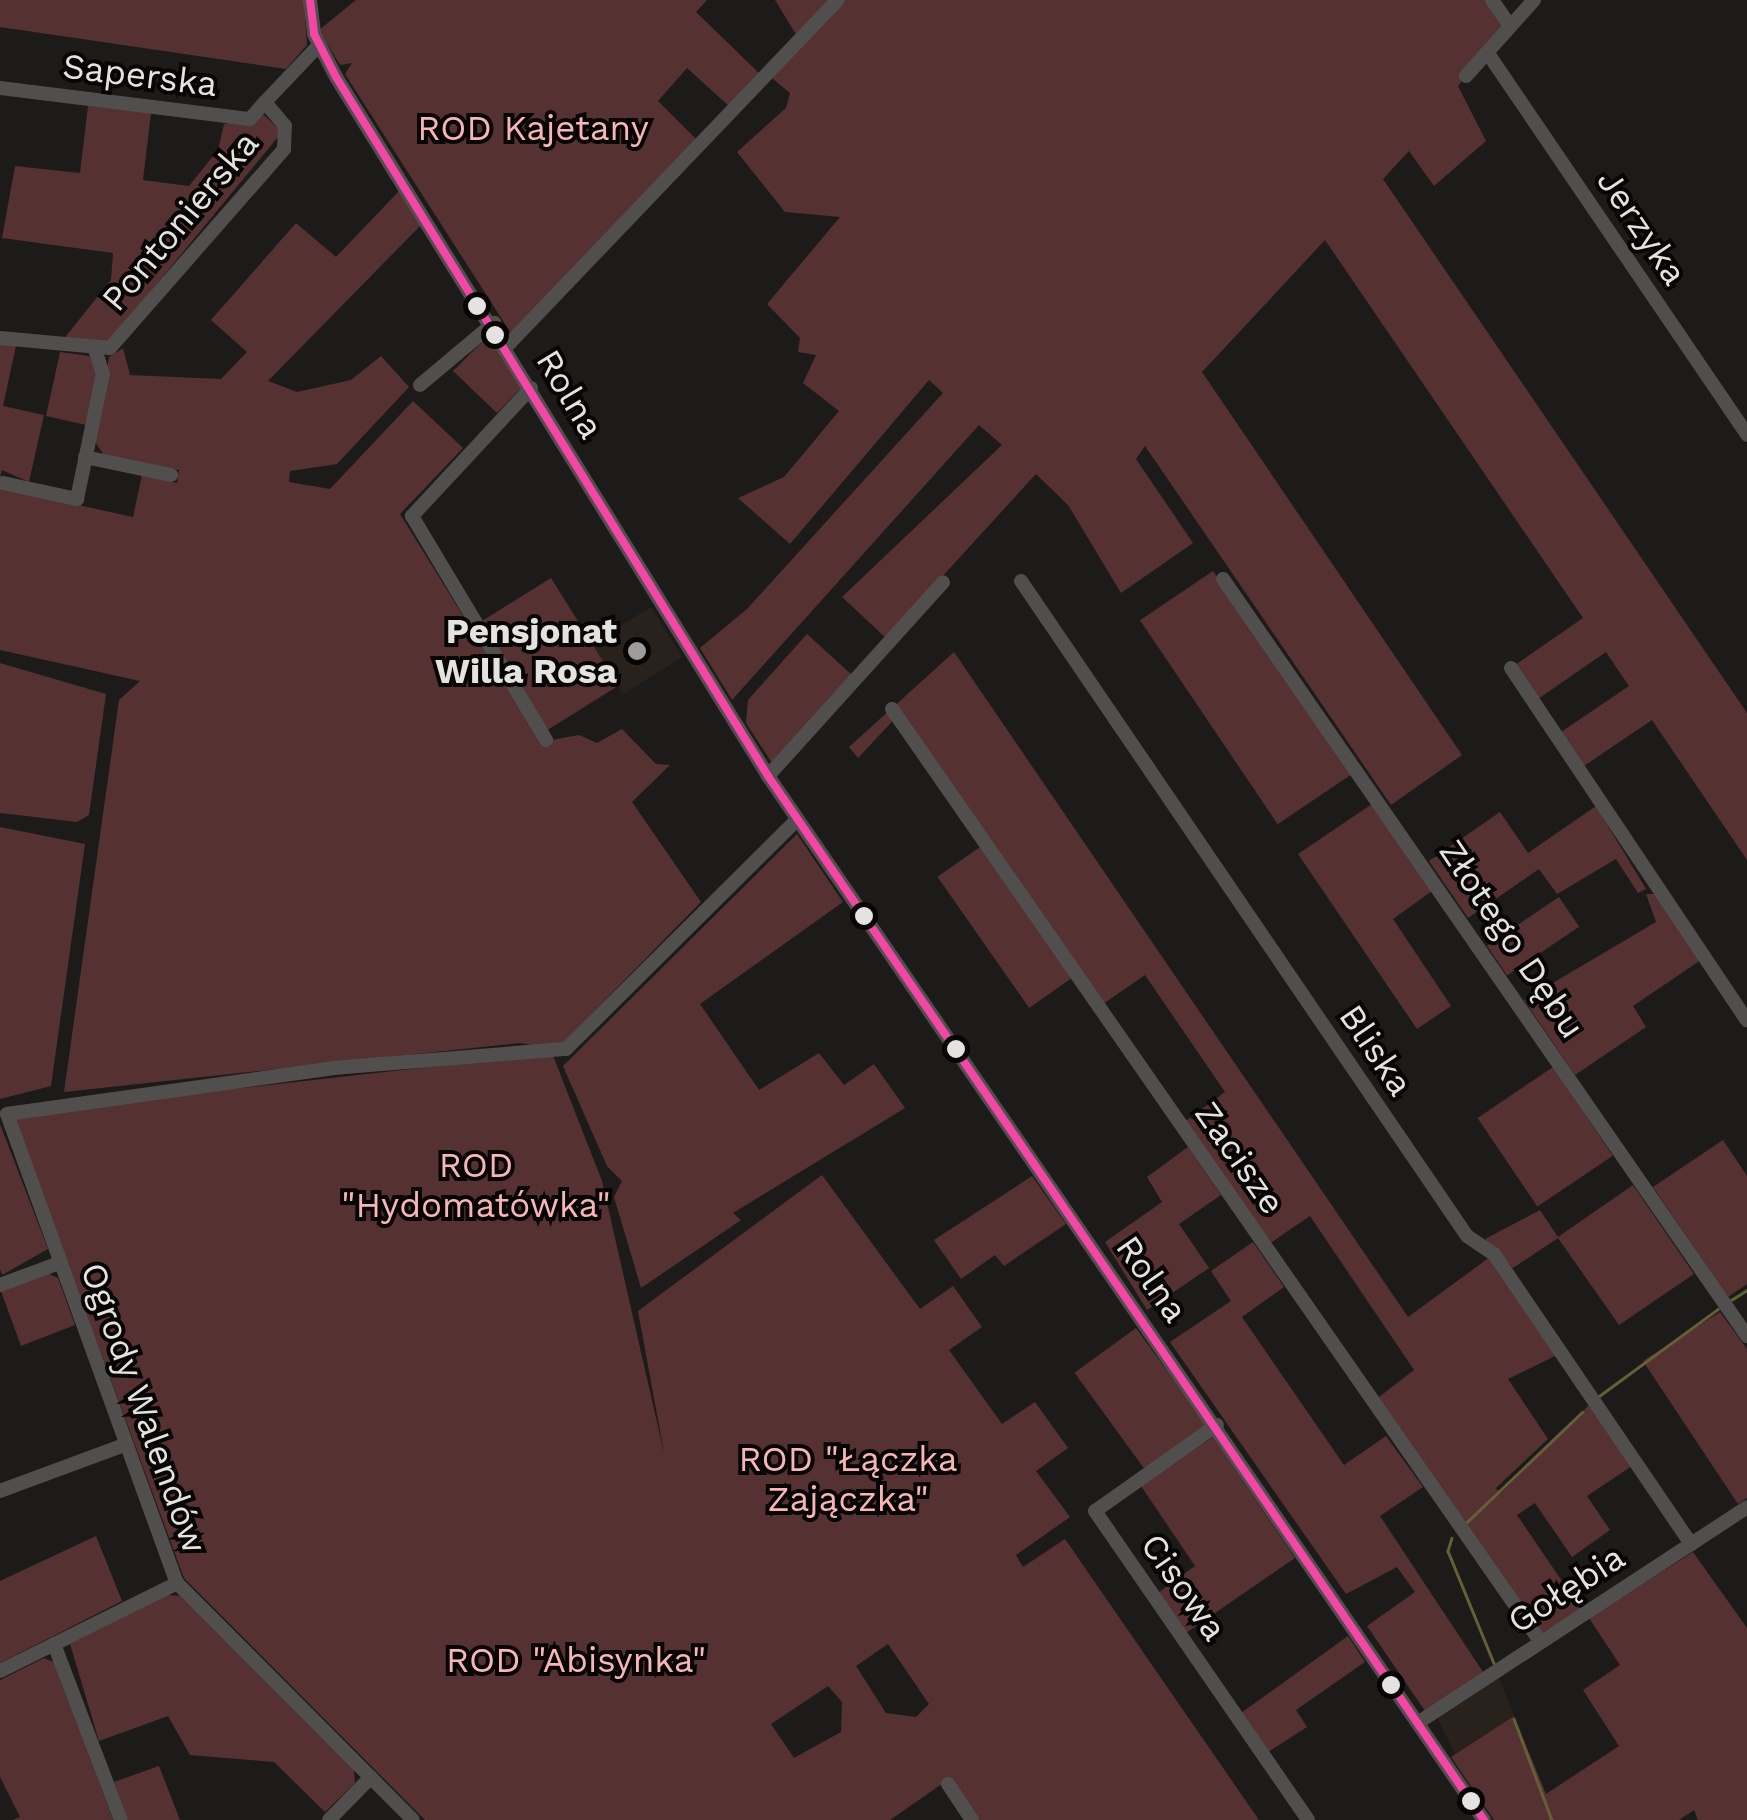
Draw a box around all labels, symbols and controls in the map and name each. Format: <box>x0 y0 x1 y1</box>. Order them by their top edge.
street label: Saperska <box>60 45 220 105</box>
park label: ROD Kajetany <box>417 107 649 149</box>
street label: Pontonierska <box>93 123 267 319</box>
street label: Jerzyka <box>1588 161 1696 293</box>
unlabelled marker <box>467 296 487 316</box>
unlabelled marker <box>485 325 505 345</box>
street label: Rolna <box>527 342 613 446</box>
place label: Pensjonat Willa Rosa <box>435 610 617 692</box>
marker: Pensjonat Willa Rosa <box>626 640 648 662</box>
street label: Złotego Dębu <box>1430 832 1594 1046</box>
unlabelled marker <box>854 906 874 926</box>
street label: Bliska <box>1330 997 1422 1103</box>
unlabelled marker <box>946 1039 966 1059</box>
street label: Zacisze <box>1186 1094 1294 1222</box>
park label: ROD "Hydomatówka" <box>341 1144 611 1226</box>
street label: Rolna <box>1107 1228 1197 1330</box>
street label: Ogrody Walendów <box>72 1256 216 1560</box>
park label: ROD "Łączka Zajączka" <box>738 1438 958 1520</box>
street label: Cisowa <box>1132 1525 1236 1649</box>
street label: Gołębia <box>1500 1536 1632 1642</box>
park label: ROD "Abisynka" <box>446 1639 706 1681</box>
unlabelled marker <box>1381 1675 1401 1695</box>
unlabelled marker <box>1461 1791 1481 1811</box>

